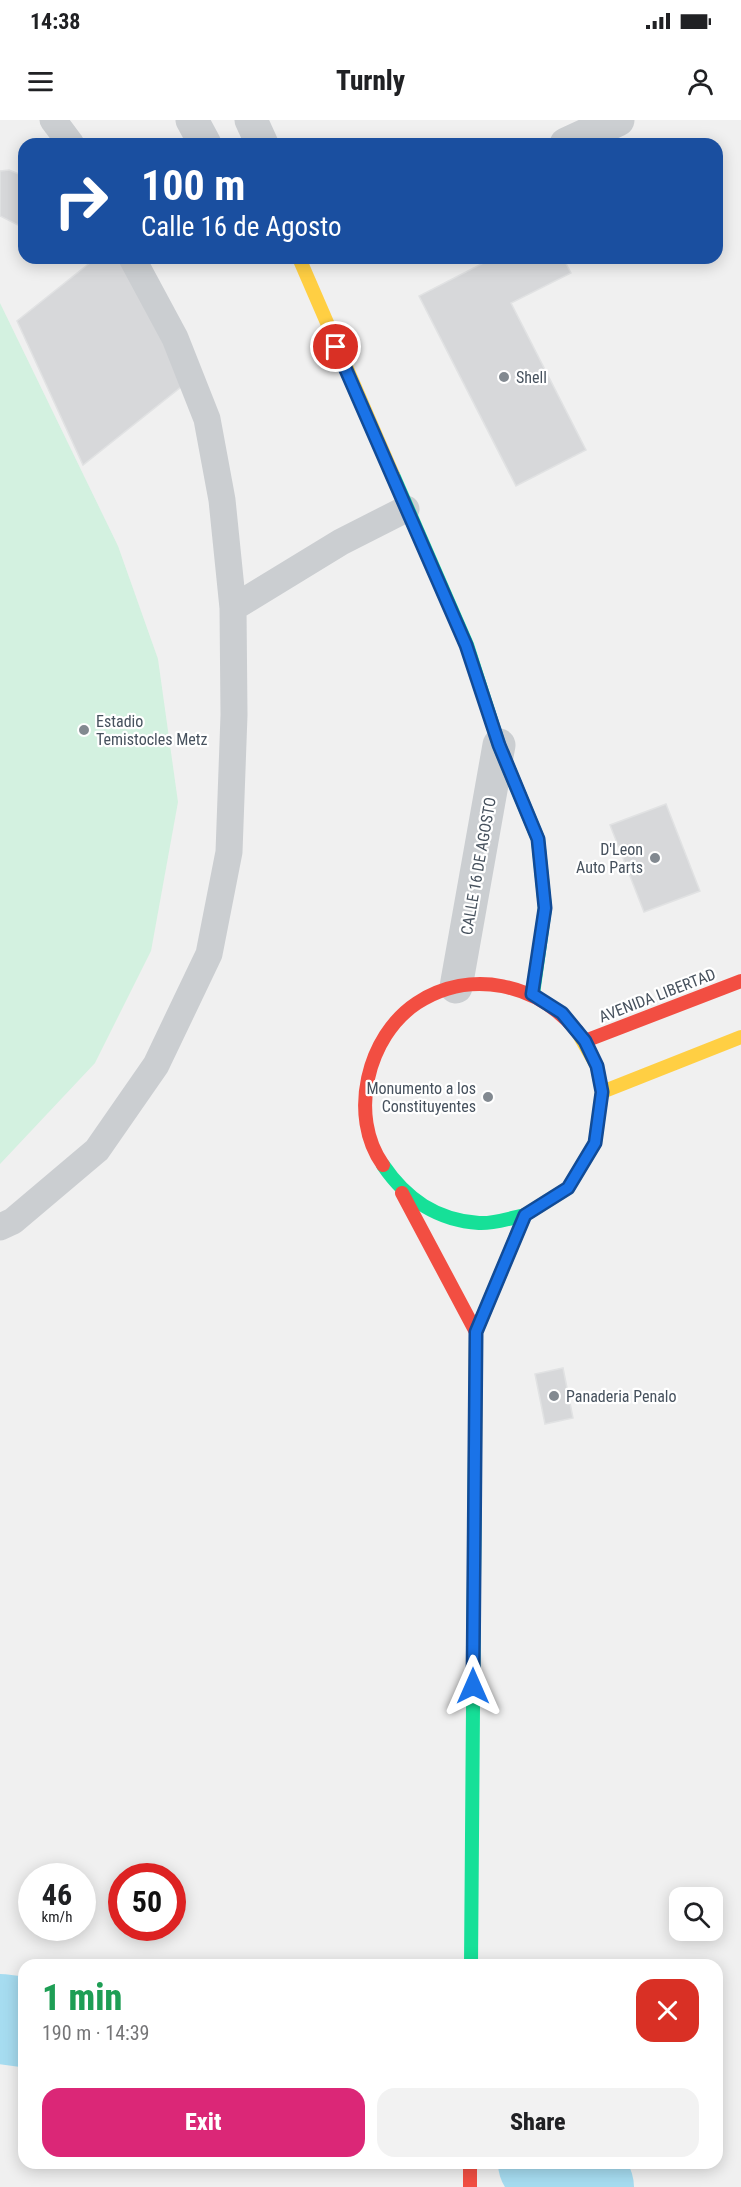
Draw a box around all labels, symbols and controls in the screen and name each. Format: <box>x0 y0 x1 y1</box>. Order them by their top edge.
text: 14:38 <box>30 9 81 34</box>
icon: menu <box>24 65 57 98</box>
text: Turnly <box>336 65 405 97</box>
icon: person <box>684 65 717 98</box>
text: 100 m <box>141 161 246 210</box>
icon: right <box>42 162 120 240</box>
text: Calle 16 de Agosto <box>141 211 342 243</box>
pin <box>310 321 361 372</box>
icon: arrive <box>319 330 352 363</box>
place label: Shell <box>516 368 547 387</box>
marker: Shell <box>497 370 511 384</box>
place label: Estadio Temistocles Metz <box>96 712 208 749</box>
marker: Estadio Temistocles Metz <box>77 723 91 737</box>
street label: CALLE 16 DE AGOSTO <box>457 796 500 936</box>
place label: D'Leon Auto Parts <box>576 840 643 877</box>
marker: D'Leon Auto Parts <box>648 851 662 865</box>
street label: AVENIDA LIBERTAD <box>596 964 718 1026</box>
place label: Monumento a los Constituyentes <box>366 1079 476 1116</box>
marker: Monumento a los Constituyentes <box>481 1090 495 1104</box>
place label: Panaderia Penalo <box>566 1387 677 1406</box>
marker: Panaderia Penalo <box>547 1389 561 1403</box>
position arrow <box>441 1654 505 1718</box>
speed limit sign: 50 <box>108 1863 186 1941</box>
text: 46 <box>42 1877 72 1912</box>
map controls <box>669 1887 723 1941</box>
button: search <box>669 1887 723 1941</box>
text: km/h <box>42 1908 72 1926</box>
text: 1 min <box>42 1977 122 2019</box>
button: close <box>636 1979 699 2042</box>
text: 190 m · 14:39 <box>42 2021 149 2045</box>
button: Exit <box>42 2088 365 2157</box>
button: Share <box>377 2088 699 2157</box>

